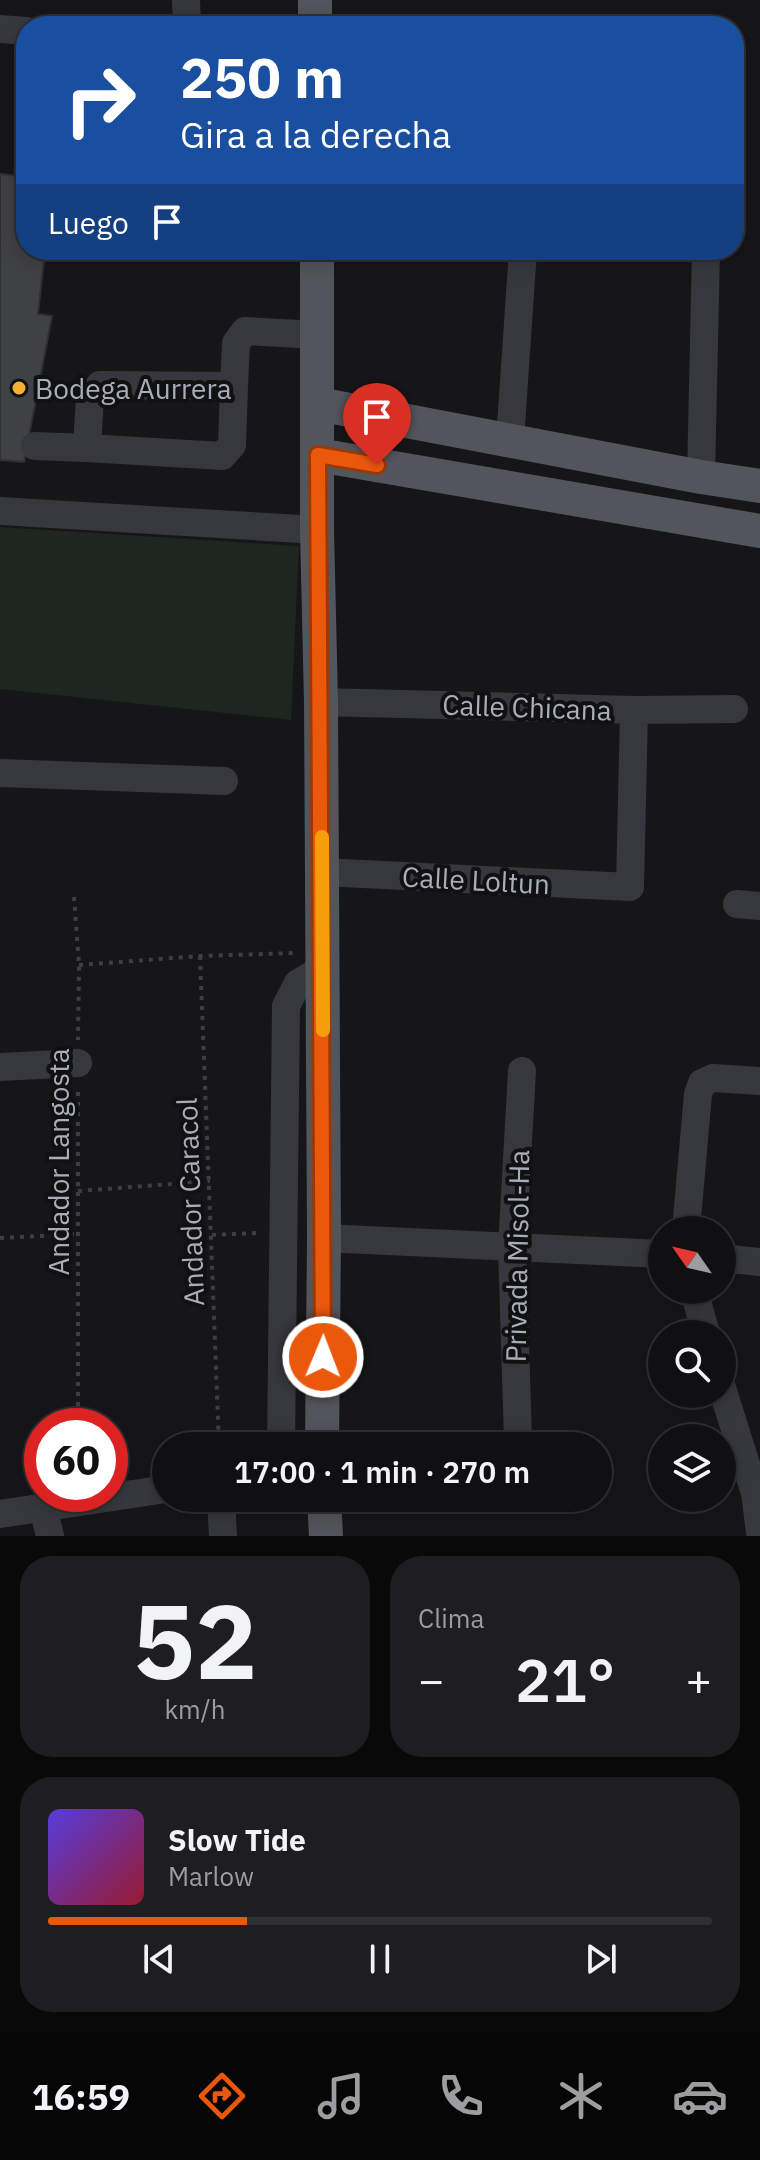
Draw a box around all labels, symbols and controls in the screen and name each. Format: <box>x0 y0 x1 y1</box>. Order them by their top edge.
text: 250 m <box>180 41 344 113</box>
icon: right <box>48 48 152 152</box>
text: Gira a la derecha <box>180 111 451 158</box>
icon: arrive <box>145 200 189 244</box>
text: Luego <box>48 203 129 242</box>
place label: Bodega Aurrera <box>35 370 232 407</box>
marker: Bodega Aurrera <box>10 379 28 397</box>
pin <box>343 383 411 465</box>
icon: arrive <box>355 395 399 439</box>
street label: Calle Chicana <box>442 686 612 728</box>
street label: Calle Loltun <box>401 858 551 902</box>
street label: Andador Langosta <box>40 1048 77 1276</box>
street label: Andador Caracol <box>168 1097 212 1307</box>
street label: Privada Misol-Ha <box>497 1149 537 1363</box>
north arrow <box>648 1216 736 1304</box>
map controls <box>648 1216 736 1512</box>
position arrow <box>281 1315 365 1399</box>
button: search <box>648 1320 736 1408</box>
speed limit sign: 60 <box>24 1408 128 1512</box>
button: layers <box>648 1424 736 1512</box>
text: 17:00 · 1 min · 270 m <box>234 1452 530 1491</box>
text: 52 <box>133 1572 257 1708</box>
text: Clima <box>418 1601 484 1635</box>
text: 21° <box>515 1640 615 1719</box>
text: − <box>418 1651 444 1708</box>
text: + <box>686 1651 712 1708</box>
text: km/h <box>164 1692 226 1726</box>
text: Slow Tide <box>168 1820 306 1859</box>
text: Marlow <box>168 1859 254 1893</box>
icon: previous <box>137 1937 181 1981</box>
icon: pause <box>358 1937 402 1981</box>
icon: next <box>579 1937 623 1981</box>
icon: directions <box>194 2068 250 2124</box>
icon: music <box>313 2068 369 2124</box>
icon: phone <box>433 2068 489 2124</box>
icon: climate <box>553 2068 609 2124</box>
icon: car <box>672 2068 728 2124</box>
text: 16:59 <box>32 2073 130 2120</box>

